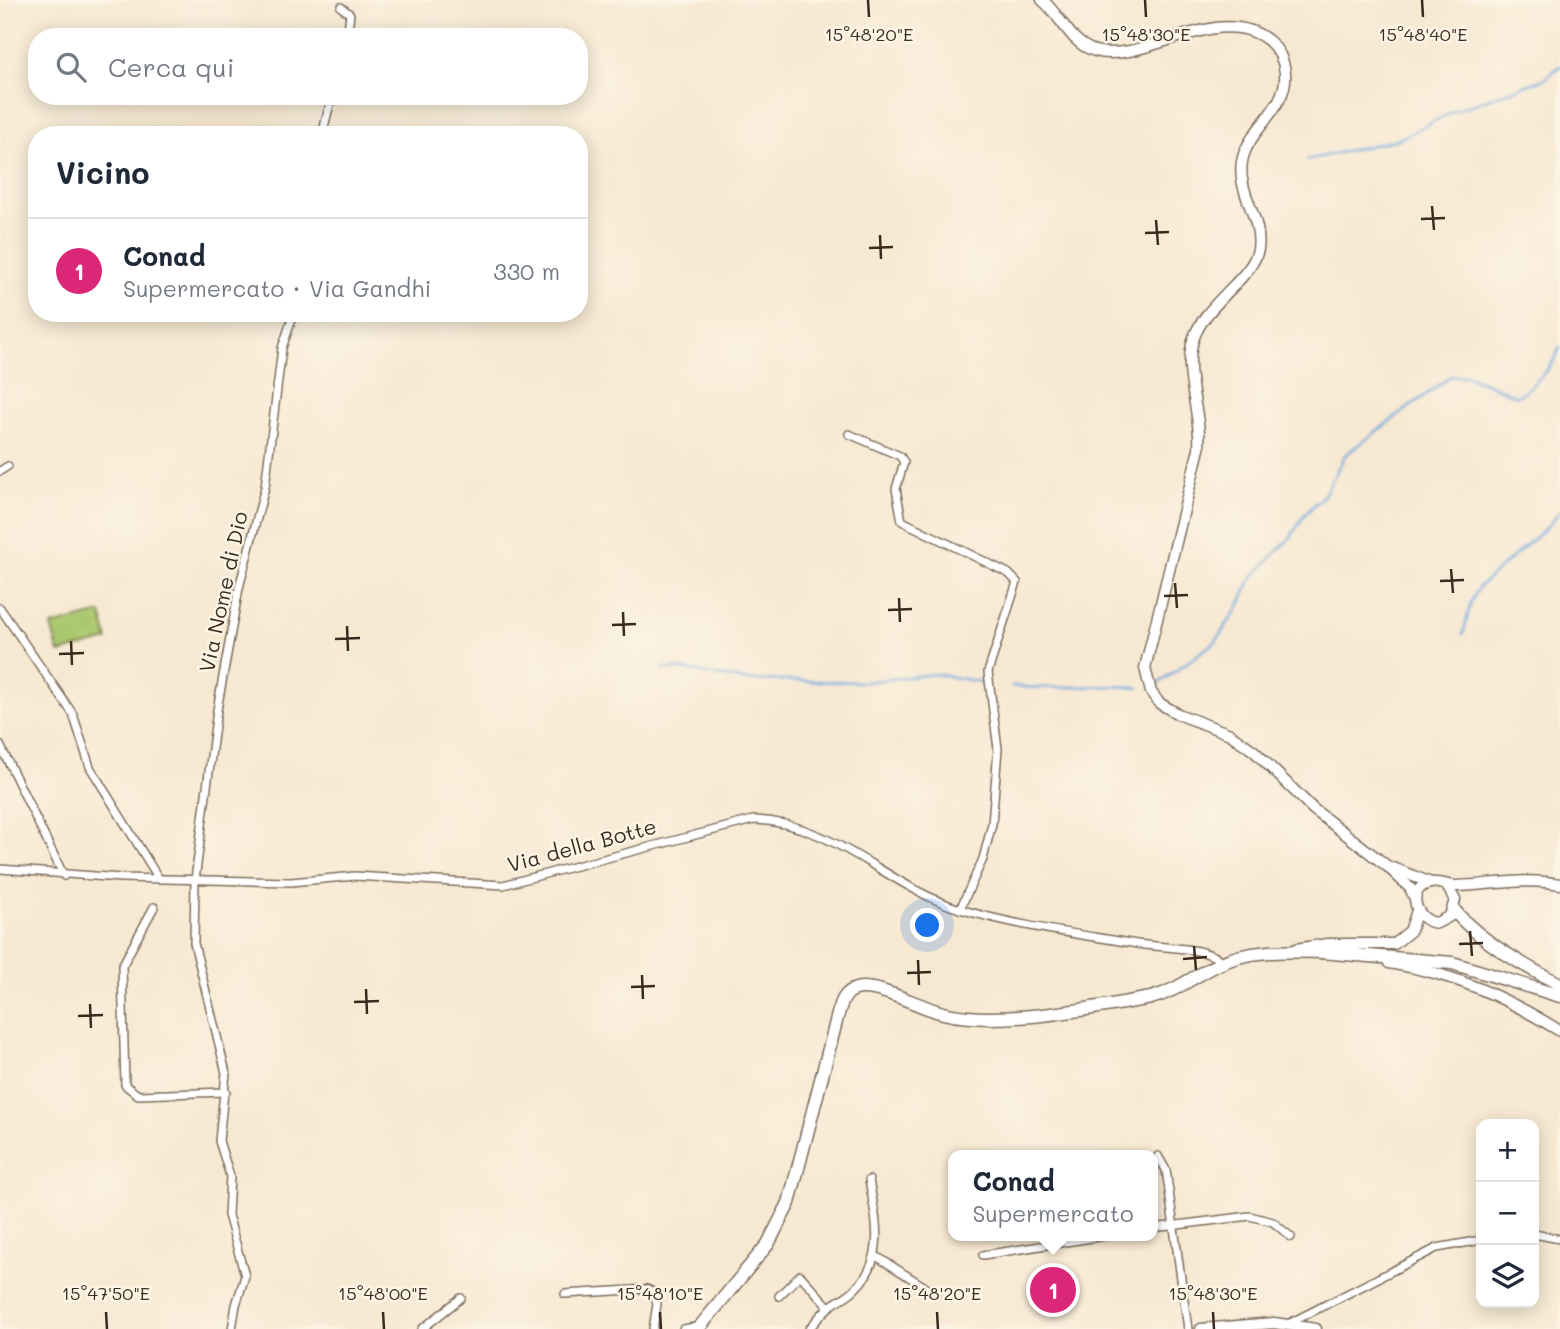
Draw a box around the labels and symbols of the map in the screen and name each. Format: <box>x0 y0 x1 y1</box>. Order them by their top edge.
text: 15°48'20"E <box>825 22 913 46</box>
text: 15°48'30"E <box>1101 22 1191 46</box>
text: 15°48'40"E <box>1378 22 1468 46</box>
street label: Via Nome di Dio <box>192 509 253 675</box>
street label: Via della Botte <box>504 812 659 877</box>
your location <box>910 908 944 942</box>
pin: 1 <box>1030 1264 1076 1316</box>
text: 15°47'50"E <box>62 1281 150 1305</box>
text: 15°48'00"E <box>338 1281 428 1305</box>
text: 15°48'10"E <box>617 1281 703 1305</box>
text: 15°48'20"E <box>893 1281 981 1305</box>
text: 15°48'30"E <box>1168 1281 1258 1305</box>

